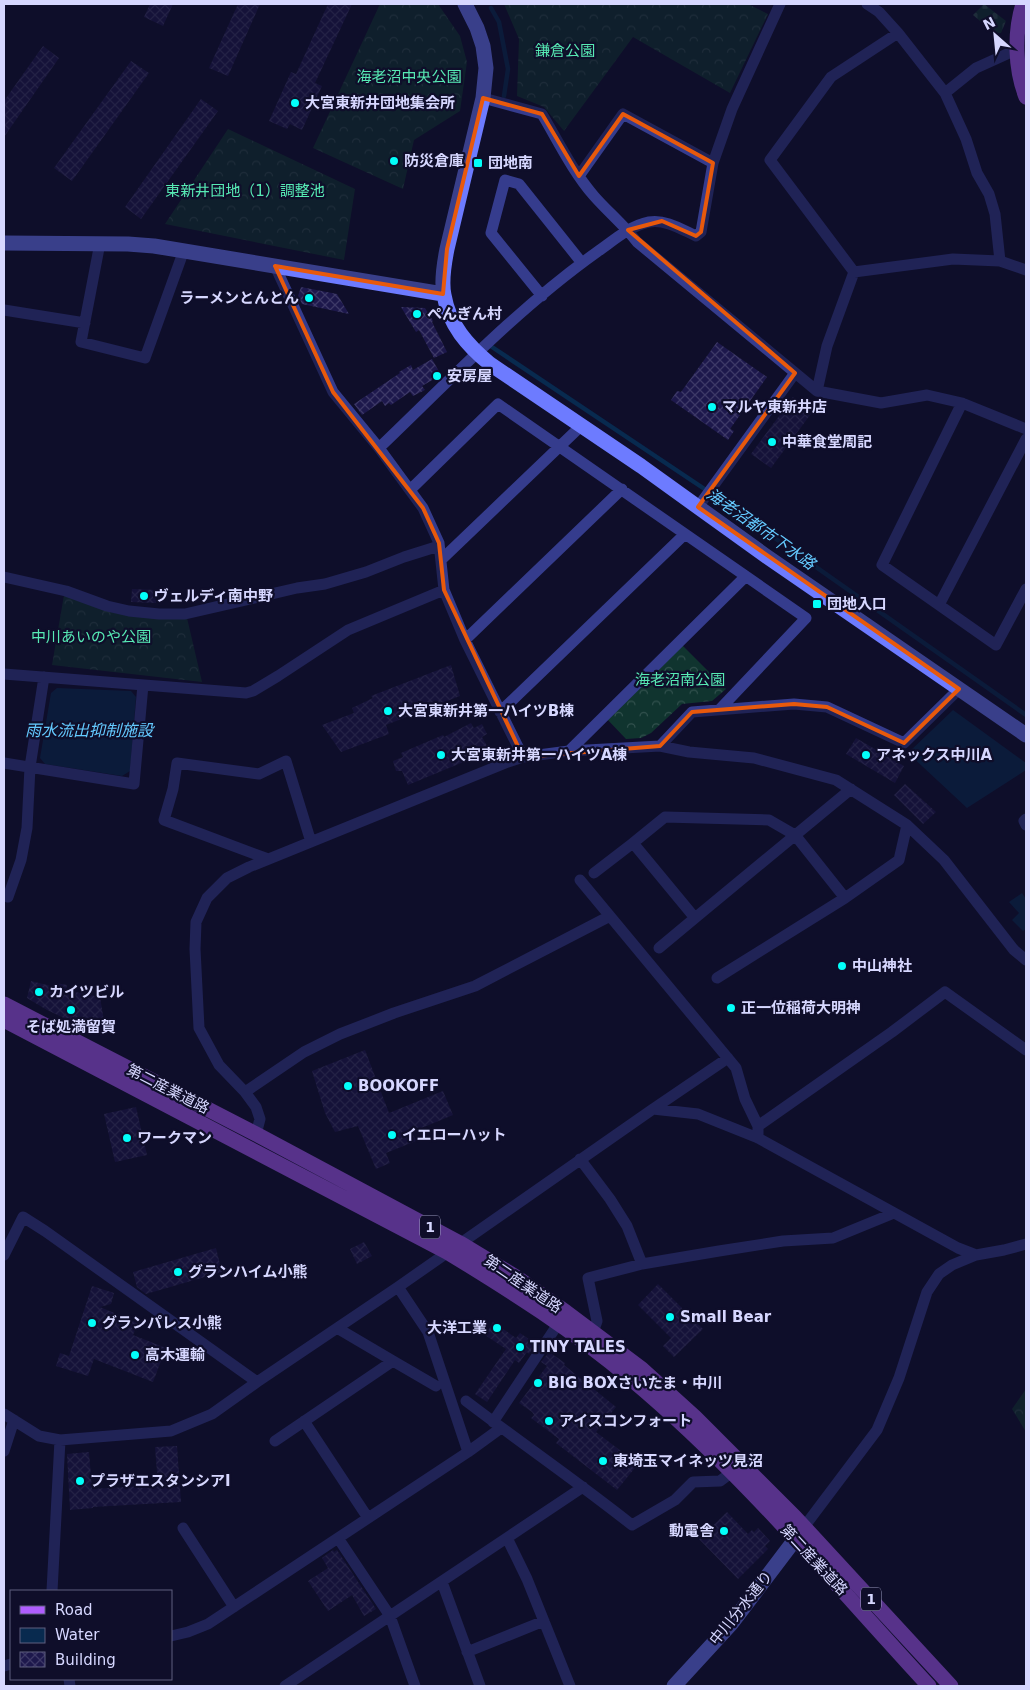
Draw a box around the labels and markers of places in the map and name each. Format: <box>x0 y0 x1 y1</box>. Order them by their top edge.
place label: 大宮東新井団地集会所 <box>305 94 455 112</box>
marker: 大宮東新井団地集会所 <box>289 97 301 109</box>
place label: 防災倉庫 <box>404 152 464 170</box>
place label: 団地南 <box>488 154 533 172</box>
marker: 防災倉庫 <box>388 155 400 167</box>
marker: 団地南 <box>472 157 484 169</box>
place label: ラーメンとんとん <box>180 289 299 307</box>
marker: ラーメンとんとん <box>303 292 315 304</box>
place label: ぺんぎん村 <box>427 305 502 323</box>
marker: ぺんぎん村 <box>411 308 423 320</box>
place label: 安房屋 <box>447 367 492 385</box>
marker: 安房屋 <box>431 370 443 382</box>
place label: マルヤ東新井店 <box>722 398 827 416</box>
marker: マルヤ東新井店 <box>706 401 718 413</box>
place label: 中華食堂周記 <box>782 433 872 451</box>
marker: 中華食堂周記 <box>766 436 778 448</box>
place label: ヴェルディ南中野 <box>154 587 273 605</box>
marker: ヴェルディ南中野 <box>138 590 150 602</box>
place label: 団地入口 <box>827 595 887 613</box>
marker: 団地入口 <box>811 598 823 610</box>
place label: 大宮東新井第一ハイツB棟 <box>398 702 574 720</box>
marker: 大宮東新井第一ハイツB棟 <box>382 705 394 717</box>
place label: 大宮東新井第一ハイツA棟 <box>451 746 627 764</box>
place label: アネックス中川A <box>876 746 993 764</box>
marker: 大宮東新井第一ハイツA棟 <box>435 749 447 761</box>
marker: アネックス中川A <box>860 749 872 761</box>
place label: 中山神社 <box>852 957 912 975</box>
marker: 中山神社 <box>836 960 848 972</box>
place label: カイツビル <box>49 983 124 1001</box>
marker: カイツビル <box>33 986 45 998</box>
place label: 正一位稲荷大明神 <box>741 999 861 1017</box>
marker: 正一位稲荷大明神 <box>725 1002 737 1014</box>
marker: そば処満留賀 <box>65 1004 77 1016</box>
place label: そば処満留賀 <box>26 1018 116 1036</box>
place label: BOOKOFF <box>358 1077 439 1095</box>
marker: BOOKOFF <box>342 1080 354 1092</box>
place label: イエローハット <box>402 1126 507 1144</box>
place label: ワークマン <box>137 1129 212 1147</box>
marker: イエローハット <box>386 1129 398 1141</box>
marker: ワークマン <box>121 1132 133 1144</box>
place label: グランハイム小熊 <box>188 1263 307 1281</box>
marker: グランハイム小熊 <box>172 1266 184 1278</box>
place label: Small Bear <box>680 1308 772 1326</box>
marker: Small Bear <box>664 1311 676 1323</box>
place label: グランパレス小熊 <box>102 1314 222 1332</box>
marker: グランパレス小熊 <box>86 1317 98 1329</box>
place label: 大洋工業 <box>427 1319 487 1337</box>
marker: 大洋工業 <box>491 1322 503 1334</box>
place label: TINY TALES <box>530 1338 626 1356</box>
marker: TINY TALES <box>514 1341 526 1353</box>
place label: 高木運輸 <box>145 1346 205 1364</box>
marker: 高木運輸 <box>129 1349 141 1361</box>
place label: BIG BOXさいたま・中川 <box>548 1374 722 1392</box>
marker: BIG BOXさいたま・中川 <box>532 1377 544 1389</box>
place label: アイスコンフォート <box>559 1412 692 1430</box>
marker: アイスコンフォート <box>543 1415 555 1427</box>
place label: 東埼玉マイネッツ見沼 <box>613 1452 763 1470</box>
marker: 東埼玉マイネッツ見沼 <box>597 1455 609 1467</box>
place label: プラザエスタンシアⅠ <box>90 1472 231 1490</box>
marker: プラザエスタンシアⅠ <box>74 1475 86 1487</box>
place label: 動電舎 <box>669 1522 715 1540</box>
marker: 動電舎 <box>718 1525 730 1537</box>

